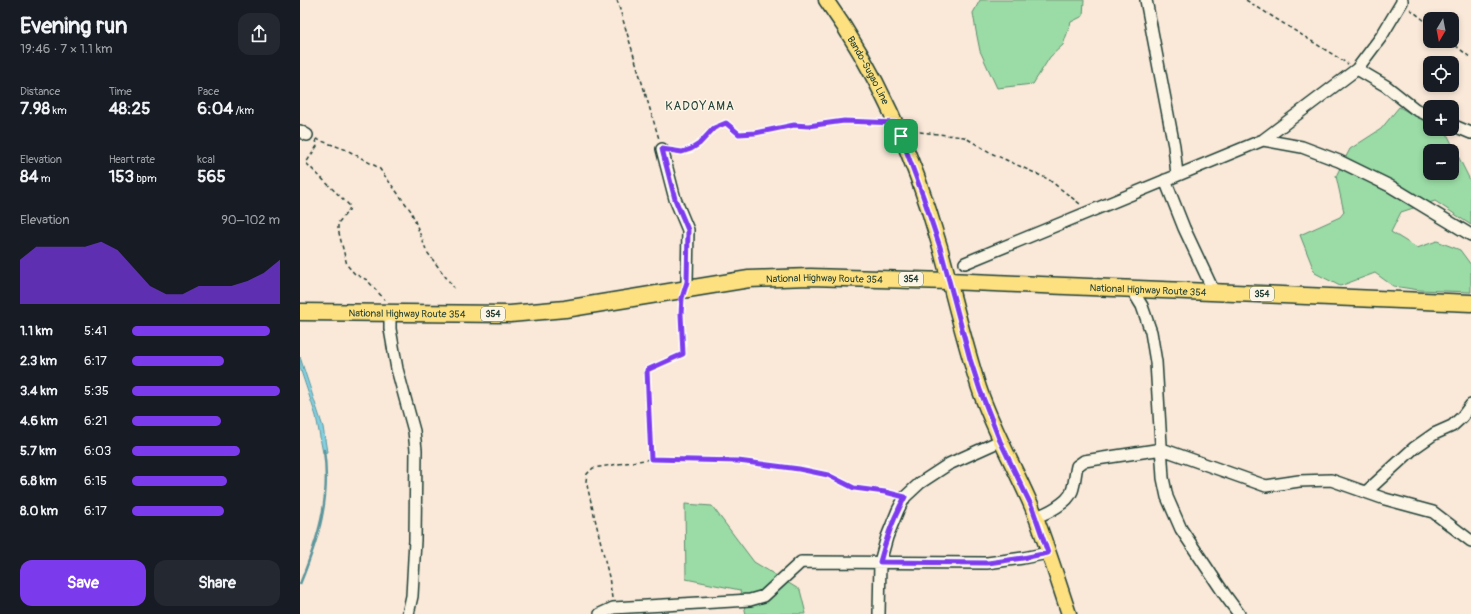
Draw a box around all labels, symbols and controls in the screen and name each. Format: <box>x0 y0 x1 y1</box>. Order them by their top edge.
text: Evening run <box>20 12 128 40</box>
north arrow <box>1423 12 1459 48</box>
map controls <box>1423 12 1459 180</box>
button: share <box>238 13 280 55</box>
street label: Bando-Sugao Line <box>844 34 891 107</box>
text: 19:46 · 7 × 1.1 km <box>20 41 113 57</box>
button: locate <box>1423 56 1459 92</box>
text: Distance <box>20 85 60 98</box>
text: Time <box>109 85 132 98</box>
text: Pace <box>197 85 219 98</box>
text: 7.98 <box>20 98 50 119</box>
text: 48:25 <box>109 98 150 119</box>
text: 6:04 <box>197 98 233 119</box>
district label: KADOYAMA <box>665 99 735 114</box>
button: + <box>1423 100 1459 136</box>
text: km <box>50 104 67 117</box>
text: /km <box>233 104 254 117</box>
pin <box>884 119 918 153</box>
icon: arrive <box>890 125 912 147</box>
button: − <box>1423 144 1459 180</box>
text: Elevation <box>20 153 62 166</box>
text: Heart rate <box>109 153 155 166</box>
text: kcal <box>197 153 215 166</box>
text: 84 <box>20 166 38 187</box>
text: 153 <box>109 166 134 187</box>
text: 565 <box>197 166 226 187</box>
text: m <box>38 172 51 185</box>
text: bpm <box>134 172 157 185</box>
text: Elevation <box>20 212 70 228</box>
text: 90–102 m <box>221 212 280 228</box>
street label: National Highway Route 354 <box>766 272 883 286</box>
road number: 354 <box>899 272 923 286</box>
street label: National Highway Route 354 <box>1089 282 1207 299</box>
road number: 354 <box>1250 287 1274 301</box>
street label: National Highway Route 354 <box>348 307 466 321</box>
road number: 354 <box>481 307 505 321</box>
text: 1.1 km <box>20 323 53 339</box>
text: 5:41 <box>84 323 107 339</box>
text: 2.3 km <box>20 353 57 369</box>
text: 6:17 <box>84 353 107 369</box>
text: 3.4 km <box>20 383 57 399</box>
text: 5:35 <box>84 383 109 399</box>
text: 4.6 km <box>20 413 58 429</box>
text: 6:21 <box>84 413 107 429</box>
text: 5.7 km <box>20 443 57 459</box>
text: 6:03 <box>84 443 111 459</box>
text: 6.8 km <box>20 473 57 489</box>
text: 6:15 <box>84 473 107 489</box>
text: 8.0 km <box>20 503 58 519</box>
text: 6:17 <box>84 503 107 519</box>
button: Save <box>20 560 146 606</box>
button: Share <box>154 560 280 606</box>

